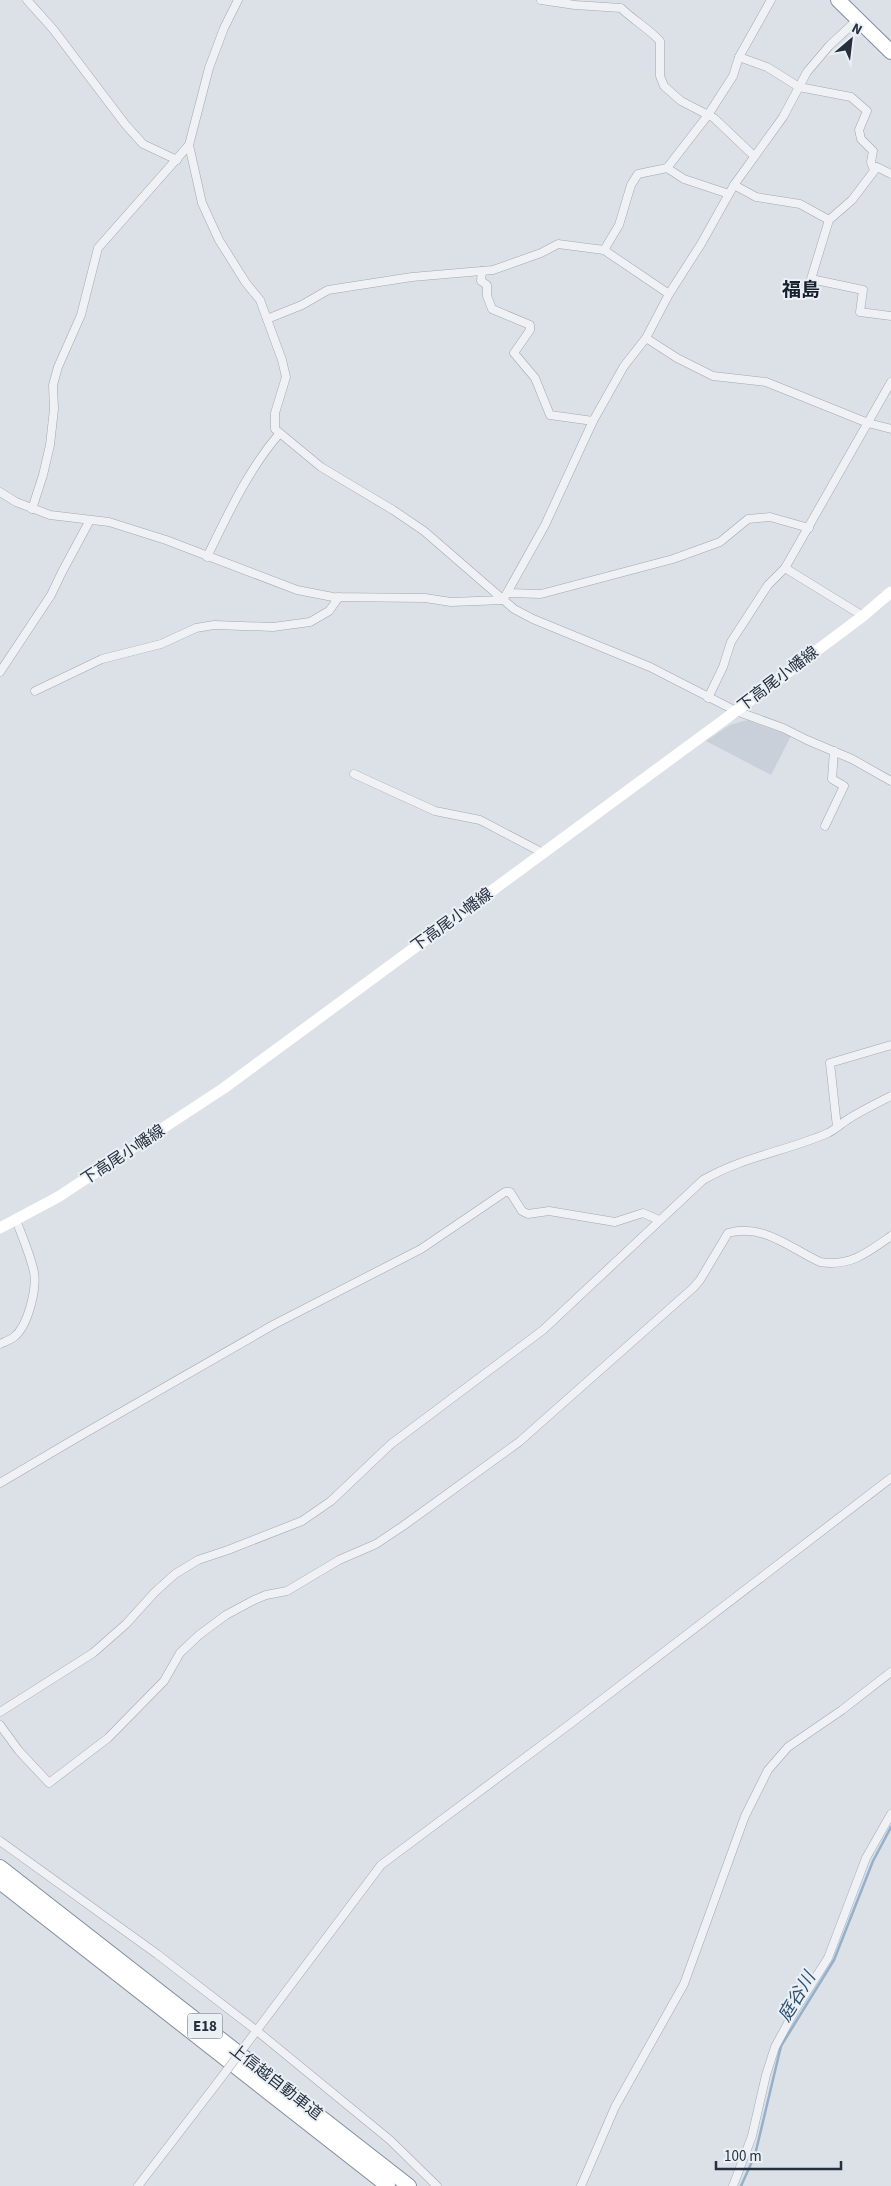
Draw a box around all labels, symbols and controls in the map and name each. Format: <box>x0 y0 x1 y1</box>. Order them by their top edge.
north arrow <box>826 15 876 65</box>
text: N <box>848 18 865 40</box>
district label: 福島 <box>782 277 820 304</box>
street label: 下高尾小幡線 <box>733 641 823 717</box>
street label: 下高尾小幡線 <box>407 883 497 957</box>
street label: 下高尾小幡線 <box>77 1120 169 1190</box>
water label: 庭谷川 <box>772 1966 823 2027</box>
road number: E18 <box>188 2014 222 2038</box>
street label: 上信越自動車道 <box>225 2039 327 2125</box>
scale bar <box>716 2138 841 2170</box>
text: 100 m <box>724 2146 762 2167</box>

